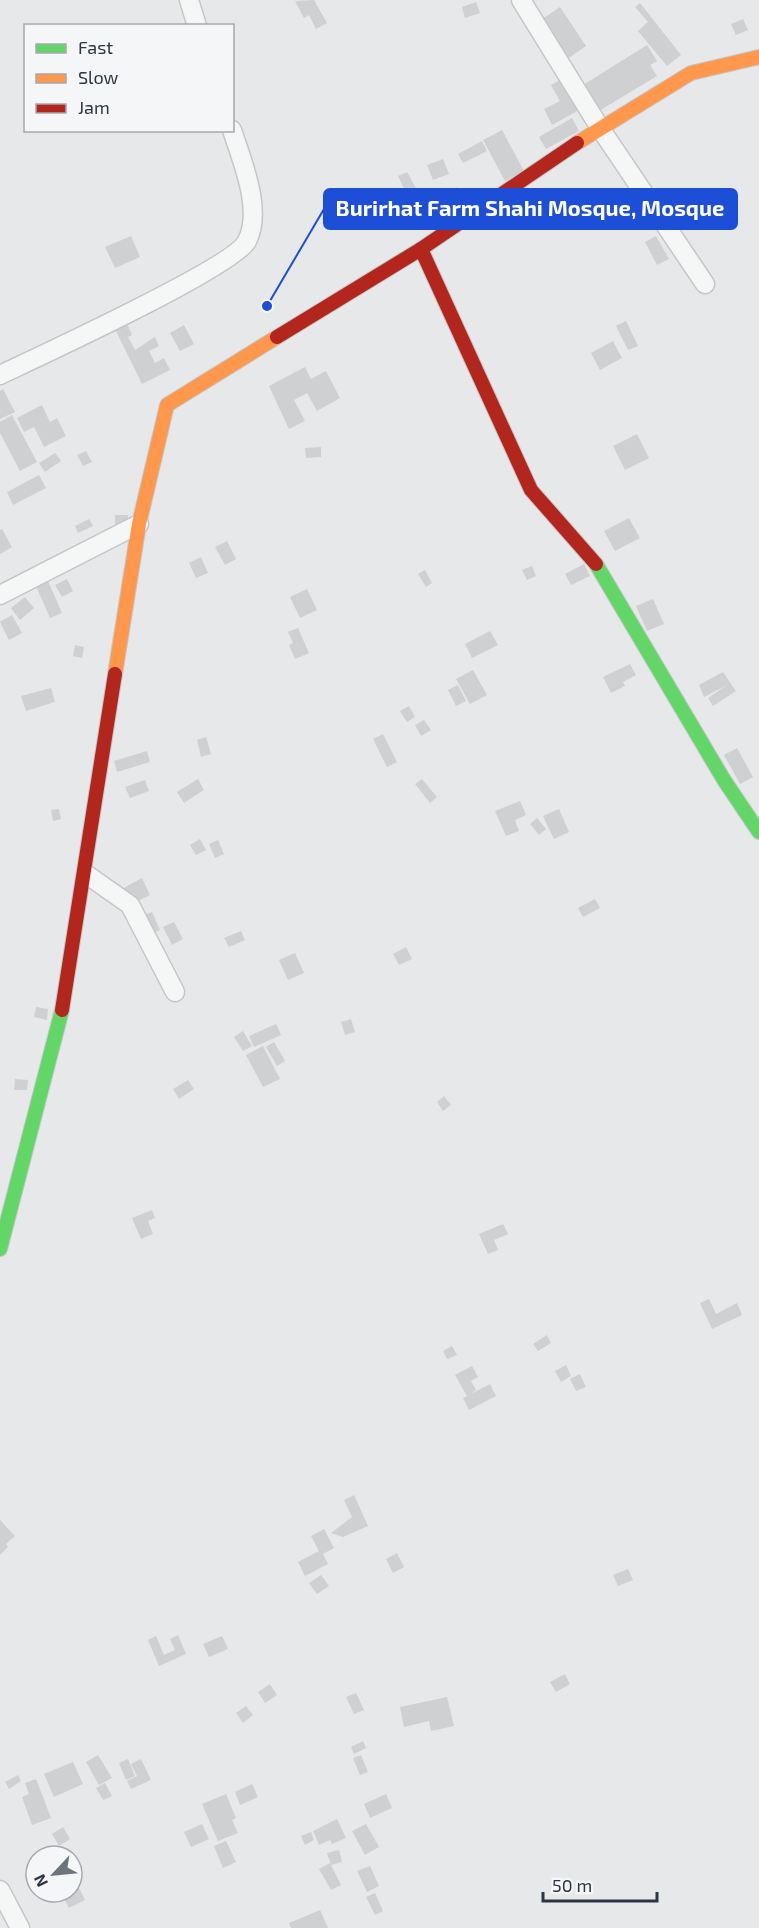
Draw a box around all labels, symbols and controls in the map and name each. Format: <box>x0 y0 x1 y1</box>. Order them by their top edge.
legend <box>24 24 234 132</box>
text: Fast <box>78 36 113 58</box>
text: Slow <box>78 66 119 88</box>
text: Jam <box>78 96 110 118</box>
callout: Burirhat Farm Shahi Mosque, Mosque <box>324 189 737 229</box>
text: Burirhat Farm Shahi Mosque, Mosque <box>336 194 724 220</box>
north arrow <box>24 1844 84 1904</box>
scale bar <box>543 1865 657 1903</box>
text: N <box>29 1871 51 1890</box>
text: 50 m <box>552 1874 592 1896</box>

